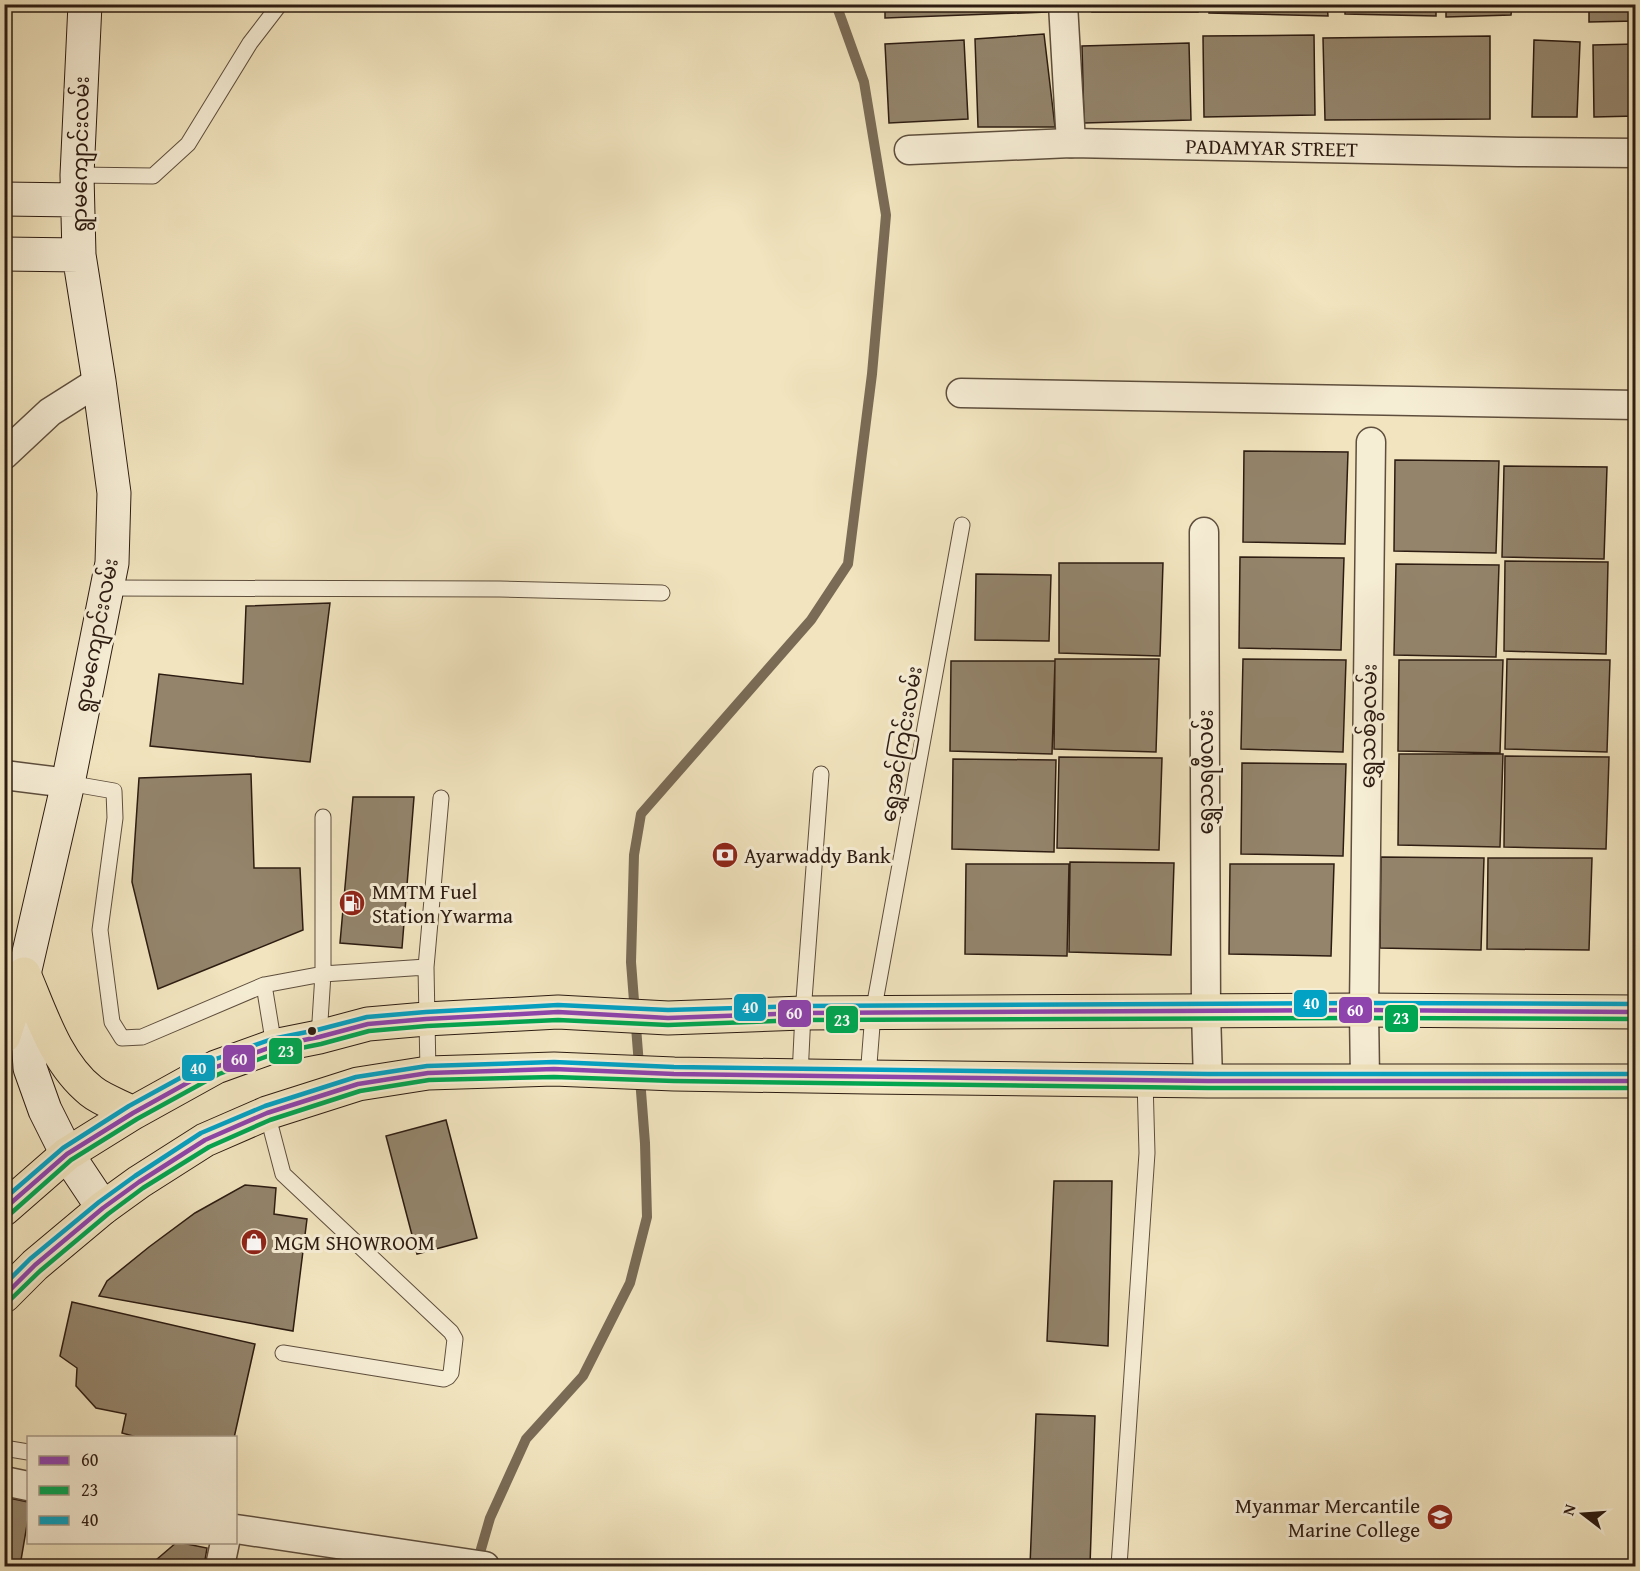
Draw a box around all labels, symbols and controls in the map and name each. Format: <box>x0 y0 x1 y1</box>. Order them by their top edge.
street label: ရွာမကျောင်းလမ်း <box>63 76 100 232</box>
street label: PADAMYAR STREET <box>1185 130 1359 164</box>
street label: ရွာမကျောင်းလမ်း <box>66 556 129 715</box>
street label: ရွှေသစ်ခွလမ်း <box>1351 663 1387 789</box>
street label: ရွှေအင်ကြင်းလမ်း <box>872 664 932 825</box>
street label: ရွှေသရဖီလမ်း <box>1190 710 1223 834</box>
bank icon: Ayarwaddy Bank <box>710 840 740 870</box>
place label: Ayarwaddy Bank <box>744 840 891 871</box>
place label: MMTM Fuel Station Ywarma <box>372 876 513 931</box>
fuel station icon: MMTM Fuel Station Ywarma <box>337 888 367 918</box>
line badge: 40 <box>1293 989 1328 1018</box>
text: 40 <box>1303 991 1319 1015</box>
line badge: 40 <box>733 993 767 1022</box>
text: 40 <box>742 995 758 1019</box>
line badge: 60 <box>1338 996 1373 1024</box>
text: 60 <box>1347 998 1363 1022</box>
line badge: 60 <box>777 999 812 1028</box>
text: 60 <box>786 1001 802 1025</box>
line badge: 23 <box>1384 1004 1419 1033</box>
line badge: 23 <box>825 1005 859 1034</box>
text: 23 <box>1393 1006 1409 1030</box>
text: 23 <box>834 1008 850 1032</box>
unlabelled marker <box>306 1025 318 1037</box>
line badge: 23 <box>268 1037 303 1065</box>
text: 23 <box>278 1039 294 1063</box>
line badge: 60 <box>222 1044 256 1073</box>
text: 60 <box>231 1047 247 1071</box>
line badge: 40 <box>181 1054 216 1082</box>
text: 40 <box>190 1056 206 1080</box>
shop icon: MGM SHOWROOM <box>239 1227 269 1257</box>
place label: MGM SHOWROOM <box>274 1227 435 1258</box>
legend <box>27 1436 237 1544</box>
text: 60 <box>81 1446 99 1473</box>
text: 23 <box>81 1476 98 1503</box>
north arrow <box>1553 1484 1613 1544</box>
place label: Myanmar Mercantile Marine College <box>1235 1490 1420 1545</box>
text: N <box>1556 1501 1582 1518</box>
school or university icon: Myanmar Mercantile Marine College <box>1425 1502 1455 1532</box>
text: 40 <box>81 1506 99 1533</box>

